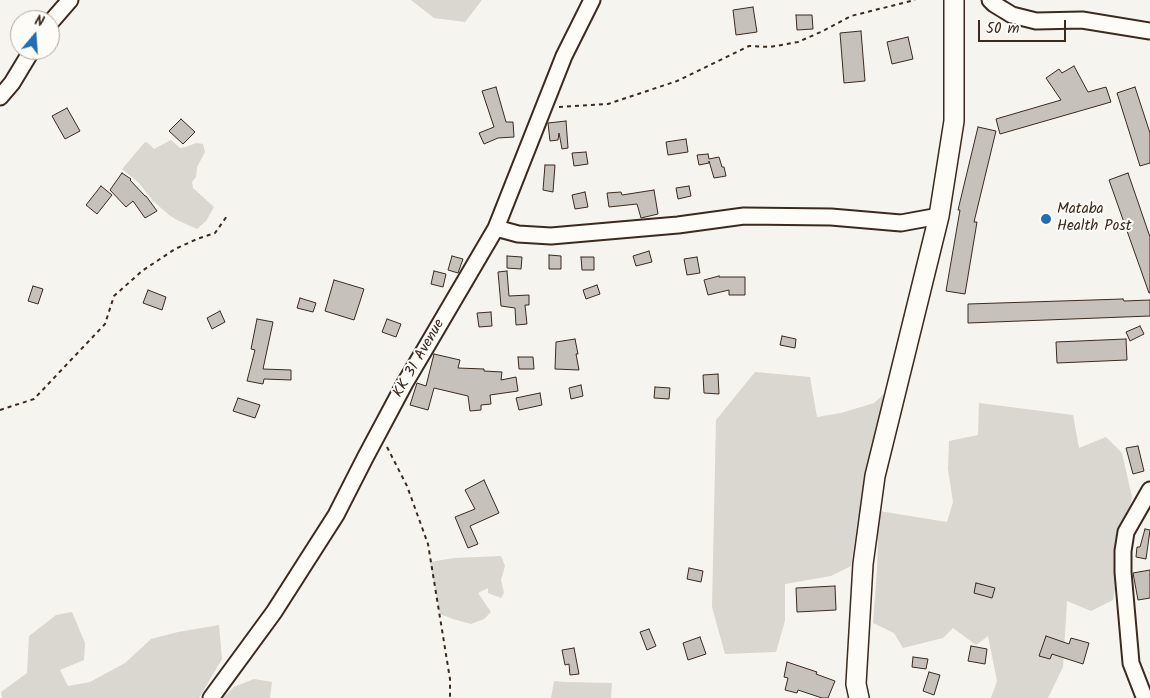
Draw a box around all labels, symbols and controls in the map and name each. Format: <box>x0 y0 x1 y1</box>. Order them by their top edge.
north arrow <box>10 10 60 60</box>
text: N <box>32 10 47 34</box>
scale bar <box>980 10 1068 42</box>
text: 50 m <box>986 17 1020 41</box>
place label: Mataba Health Post <box>1057 201 1132 236</box>
marker: Mataba Health Post <box>1039 212 1053 226</box>
street label: KK 31 Avenue <box>390 317 450 401</box>

